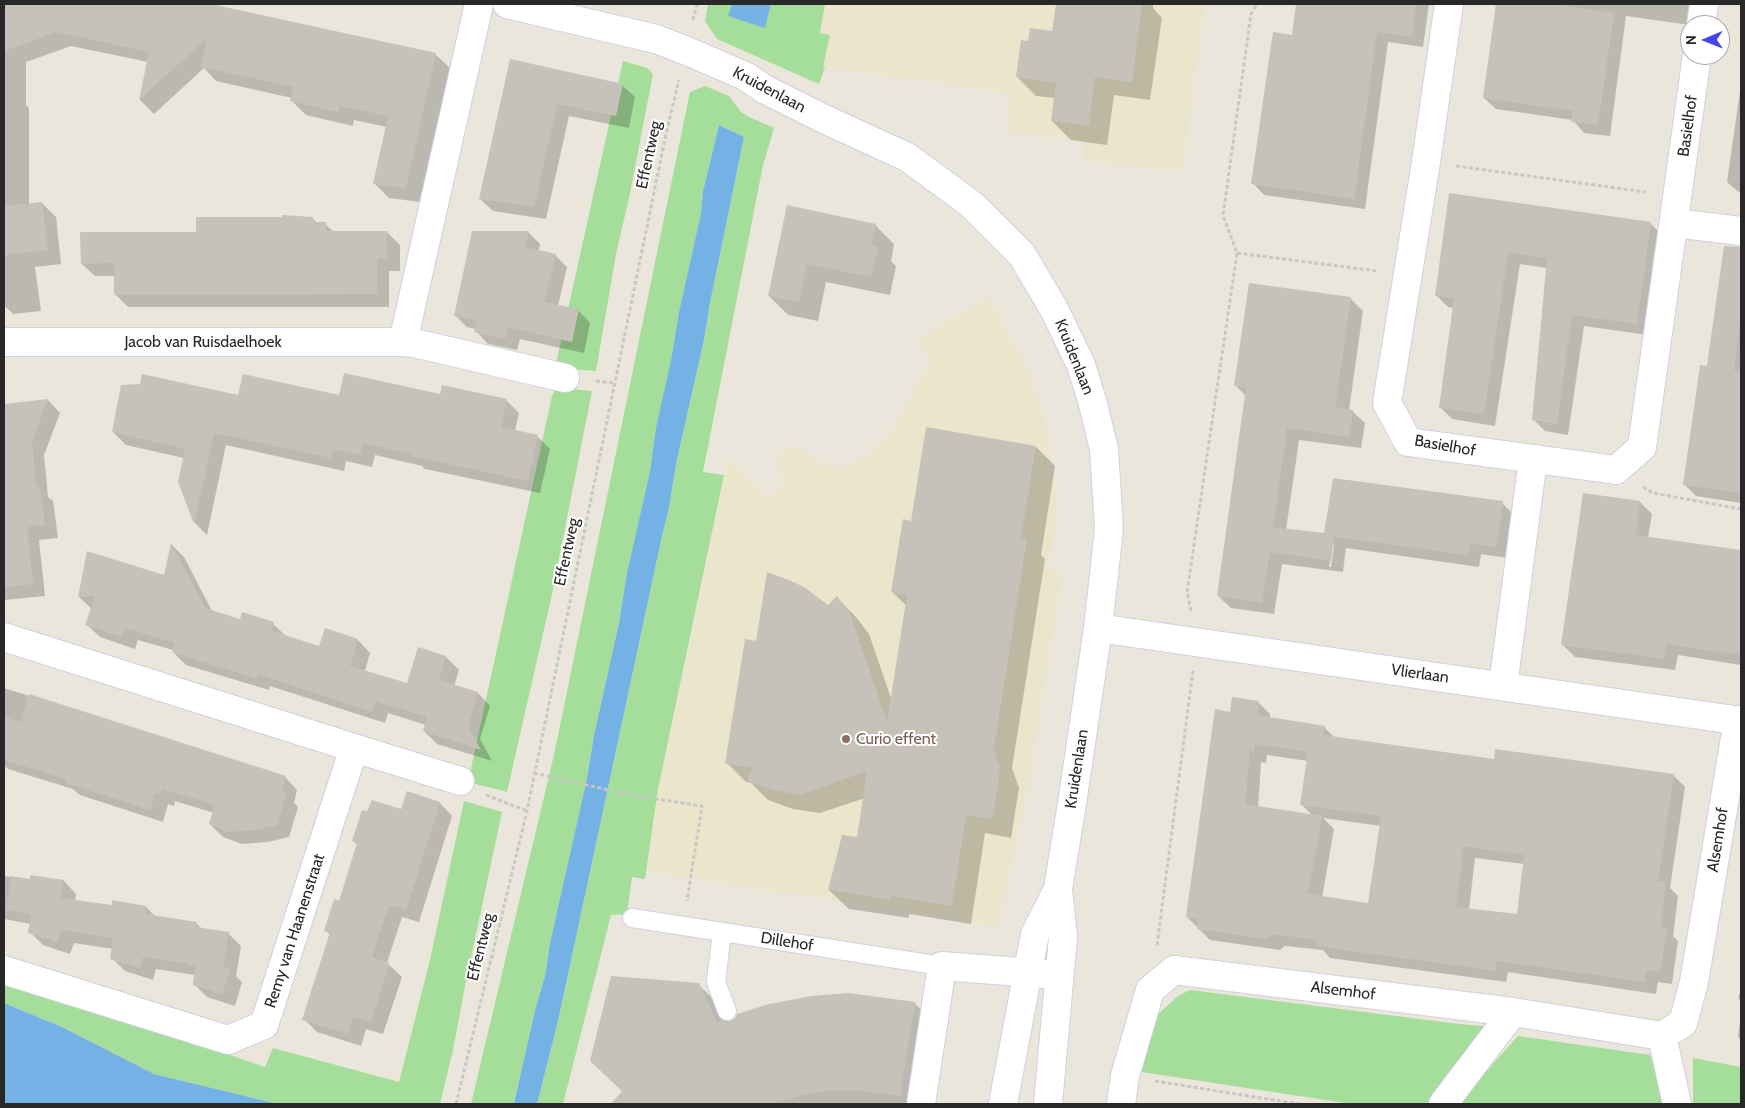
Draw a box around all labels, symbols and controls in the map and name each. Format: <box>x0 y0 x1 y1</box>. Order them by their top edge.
north arrow <box>1680 15 1730 65</box>
text: N <box>1682 35 1700 45</box>
street label: Kruidenlaan <box>729 63 809 117</box>
street label: Basielhof <box>1674 94 1702 158</box>
street label: Effentweg <box>632 119 666 191</box>
street label: Kruidenlaan <box>1050 316 1098 398</box>
street label: Jacob van Ruisdaelhoek <box>124 332 282 352</box>
street label: Basielhof <box>1413 431 1477 461</box>
street label: Effentweg <box>550 516 584 588</box>
street label: Vlierlaan <box>1390 660 1450 688</box>
street label: Kruidenlaan <box>1061 728 1093 810</box>
place label: Curio effent <box>856 729 936 749</box>
marker: Curio effent <box>840 733 852 745</box>
street label: Alsemhof <box>1703 806 1733 874</box>
street label: Remy van Haanenstraat <box>261 851 329 1011</box>
street label: Effentweg <box>463 911 499 983</box>
street label: Dillehof <box>759 928 815 956</box>
street label: Alsemhof <box>1310 978 1376 1004</box>

